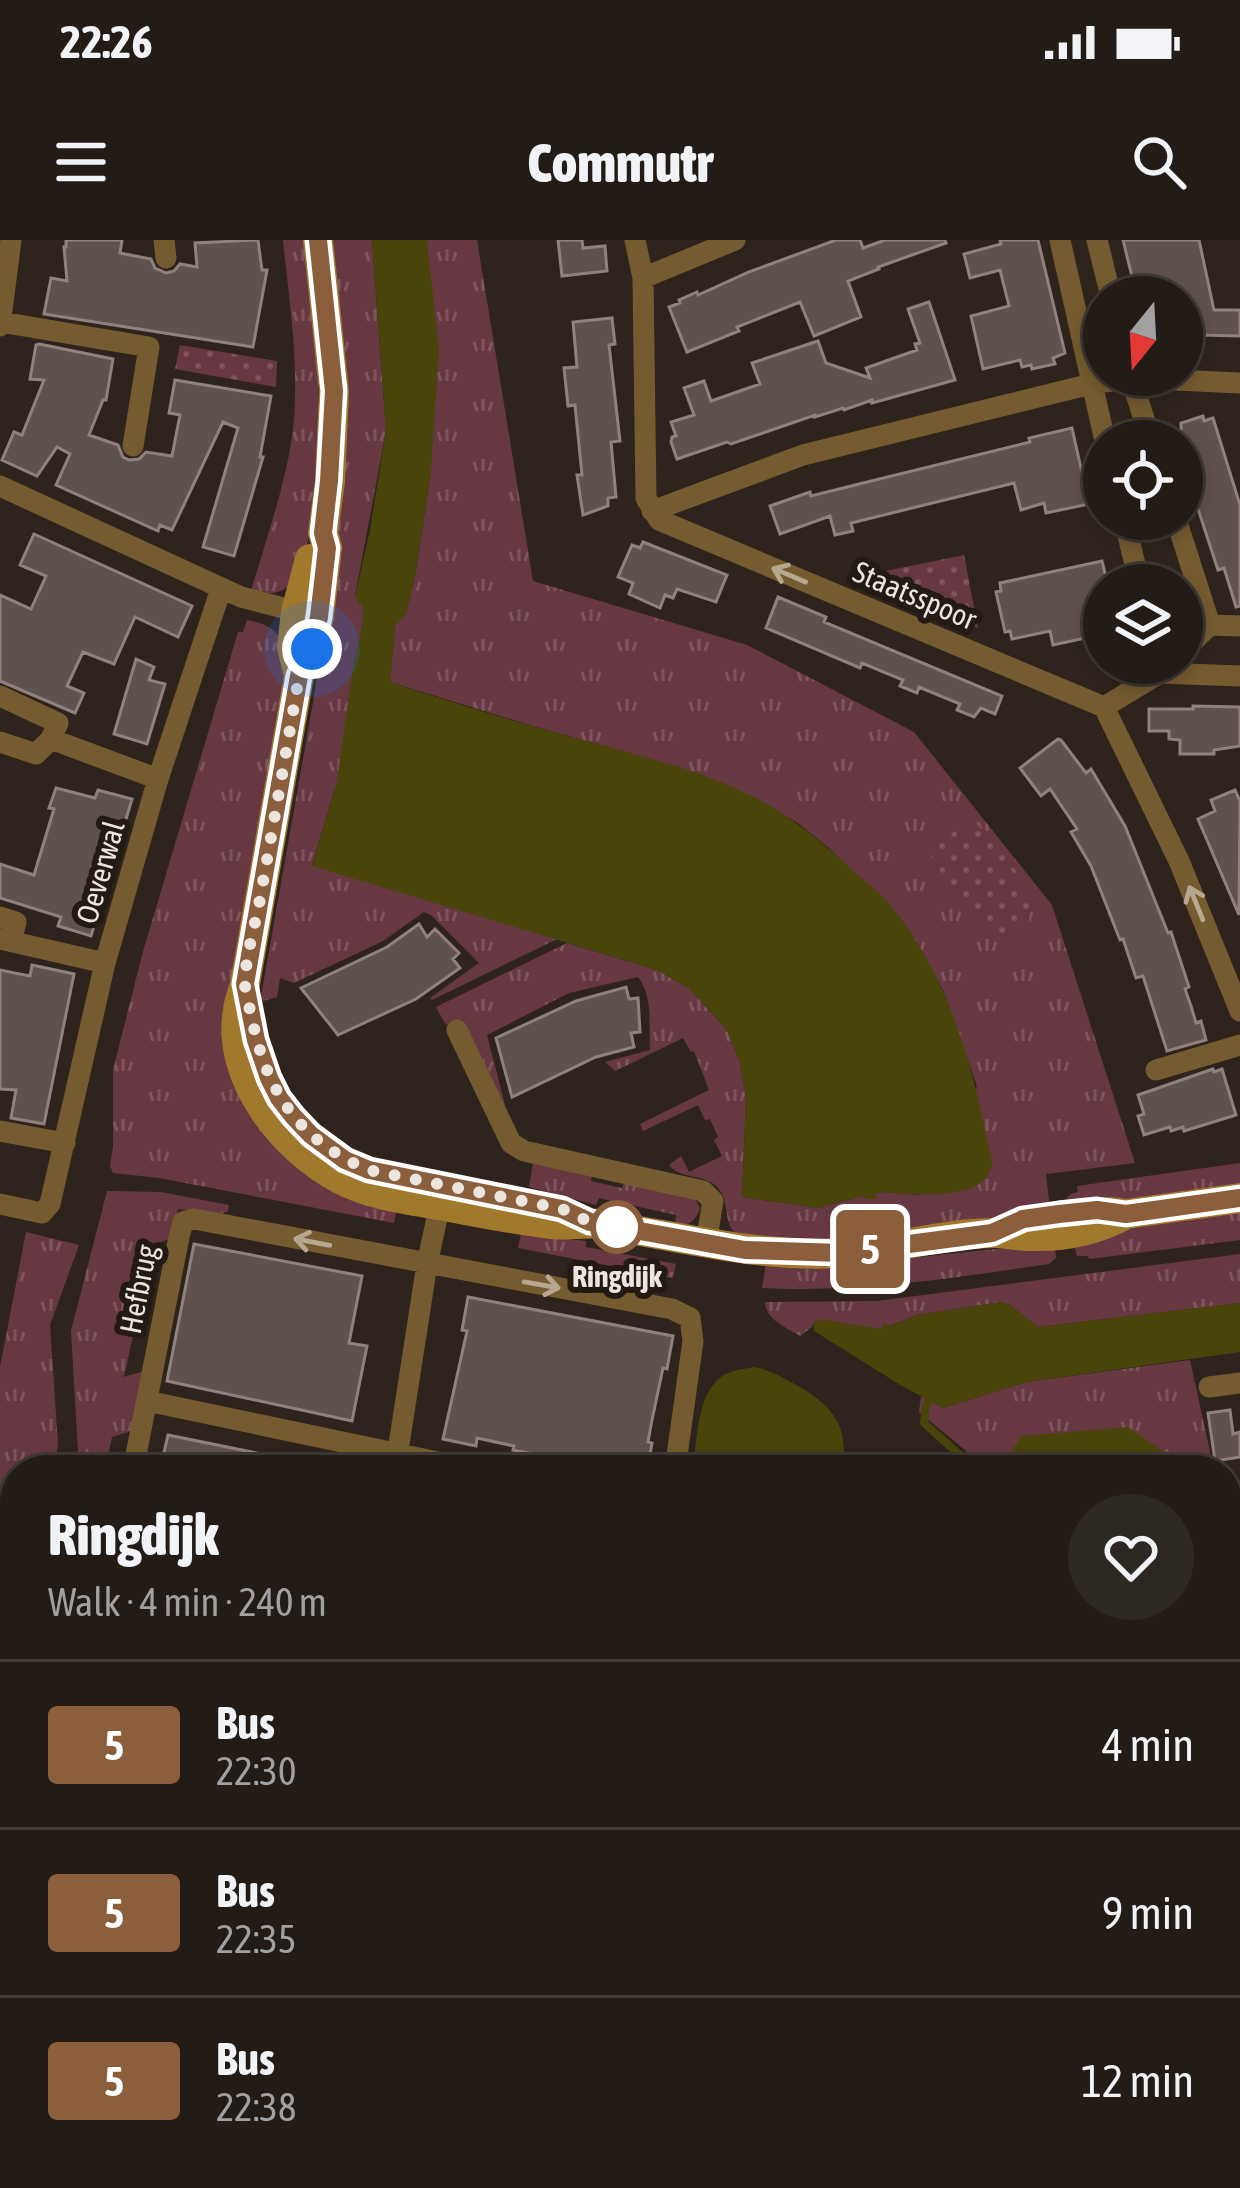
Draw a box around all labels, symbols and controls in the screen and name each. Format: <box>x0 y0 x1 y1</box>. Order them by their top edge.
text: 22:26 <box>60 16 153 68</box>
icon: menu <box>48 129 114 195</box>
icon: search <box>1126 129 1192 195</box>
text: Commutr <box>527 132 713 193</box>
north arrow <box>1083 276 1203 396</box>
map controls <box>1083 276 1203 684</box>
button: locate <box>1083 420 1203 540</box>
street label: Staatsspoor <box>848 554 983 637</box>
one-way arrow <box>771 562 807 584</box>
button: layers <box>1083 564 1203 684</box>
your location <box>282 619 342 679</box>
street label: Oeverwal <box>69 817 131 927</box>
one-way arrow <box>1184 885 1205 922</box>
marker: Ringdijk <box>592 1202 642 1252</box>
line badge: 5 <box>831 1210 909 1288</box>
text: 5 <box>860 1225 880 1273</box>
one-way arrow <box>294 1230 333 1252</box>
street label: Hefbrug <box>113 1242 163 1336</box>
place label: Ringdijk <box>572 1259 663 1293</box>
one-way arrow <box>522 1275 561 1298</box>
button: heart <box>1068 1494 1194 1620</box>
text: Ringdijk <box>48 1502 219 1567</box>
text: Walk · 4 min · 240 m <box>48 1580 327 1624</box>
text: Bus <box>216 1697 275 1749</box>
text: 4 min <box>1102 1719 1194 1771</box>
text: 5 <box>104 1721 124 1769</box>
text: 22:30 <box>216 1749 296 1793</box>
text: Bus <box>216 1865 275 1917</box>
text: 9 min <box>1102 1887 1194 1939</box>
text: 5 <box>104 1889 124 1937</box>
text: 22:35 <box>216 1917 296 1961</box>
text: Bus <box>216 2033 275 2085</box>
text: 12 min <box>1081 2055 1194 2107</box>
text: 5 <box>104 2057 124 2105</box>
text: 22:38 <box>216 2085 296 2129</box>

